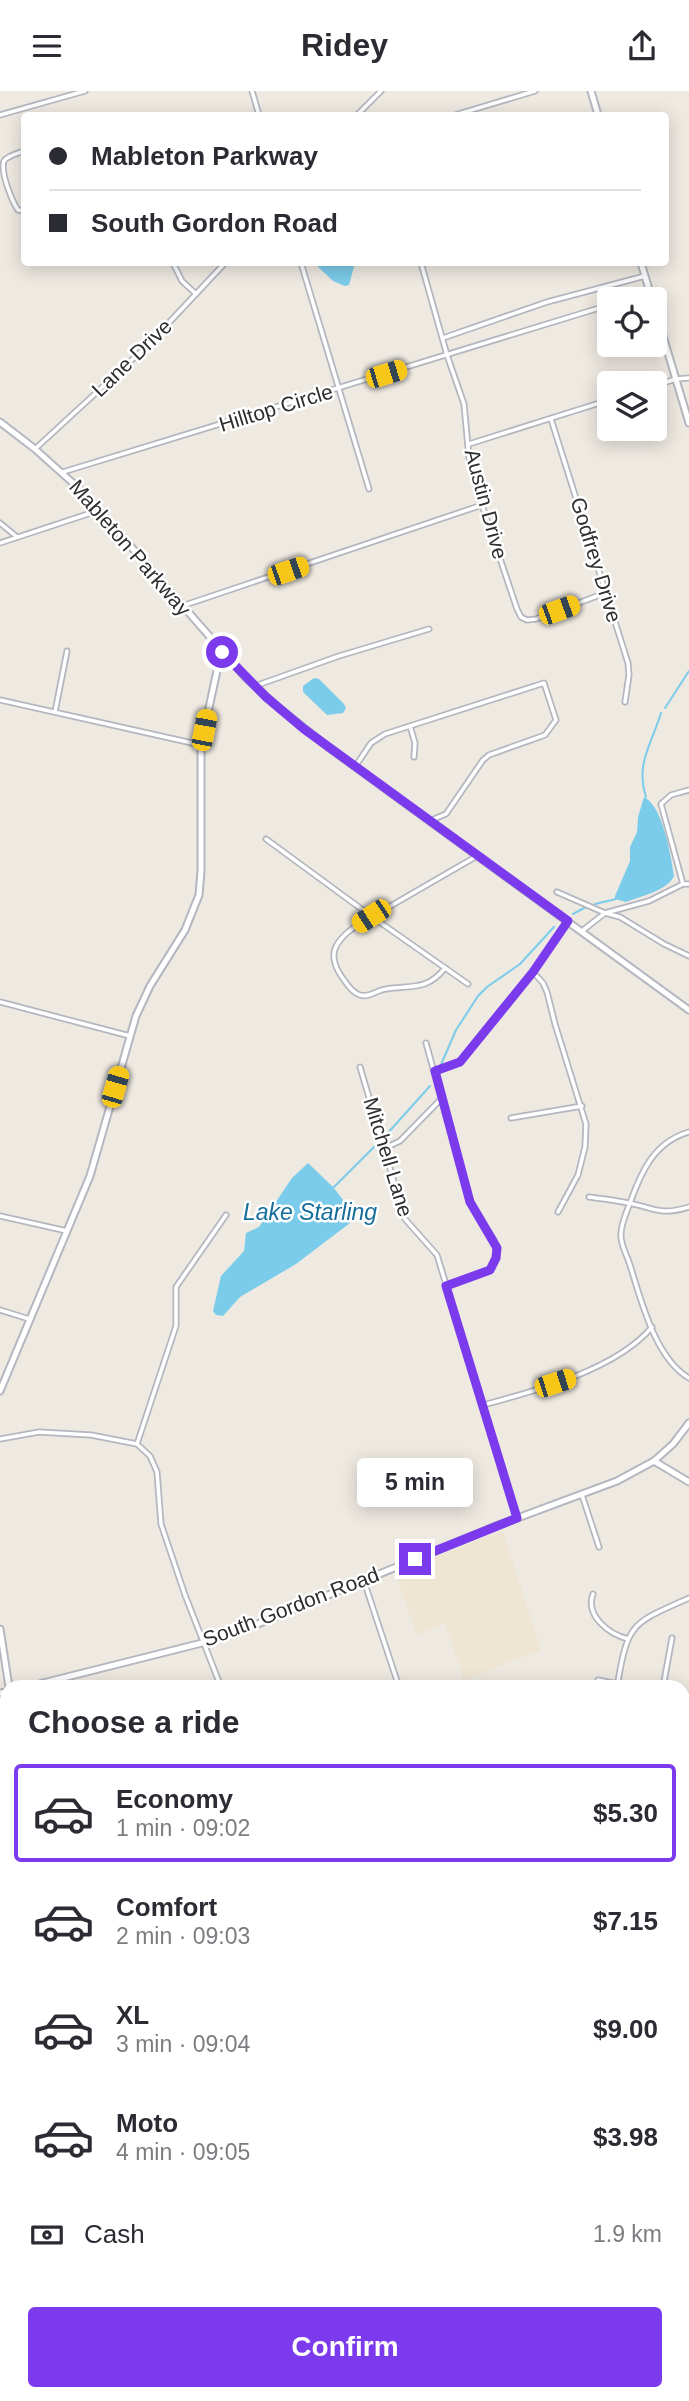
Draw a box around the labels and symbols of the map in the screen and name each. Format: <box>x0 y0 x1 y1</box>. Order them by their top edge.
street label: Lane Drive <box>87 314 176 401</box>
car <box>363 358 410 390</box>
street label: Hilltop Circle <box>216 379 336 436</box>
street label: Austin Drive <box>461 446 512 562</box>
street label: Mableton Parkway <box>65 475 196 621</box>
street label: Godfrey Drive <box>567 495 626 625</box>
car <box>265 554 312 588</box>
car <box>536 593 583 627</box>
route start <box>206 636 238 668</box>
car <box>190 707 219 753</box>
car <box>348 896 395 936</box>
car <box>100 1064 131 1110</box>
street label: Mitchell Lane <box>359 1094 418 1219</box>
water label: Lake Starling <box>243 1199 377 1225</box>
car <box>532 1367 579 1399</box>
callout: 5 min <box>357 1457 473 1507</box>
route end <box>399 1543 431 1575</box>
street label: South Gordon Road <box>200 1562 382 1651</box>

